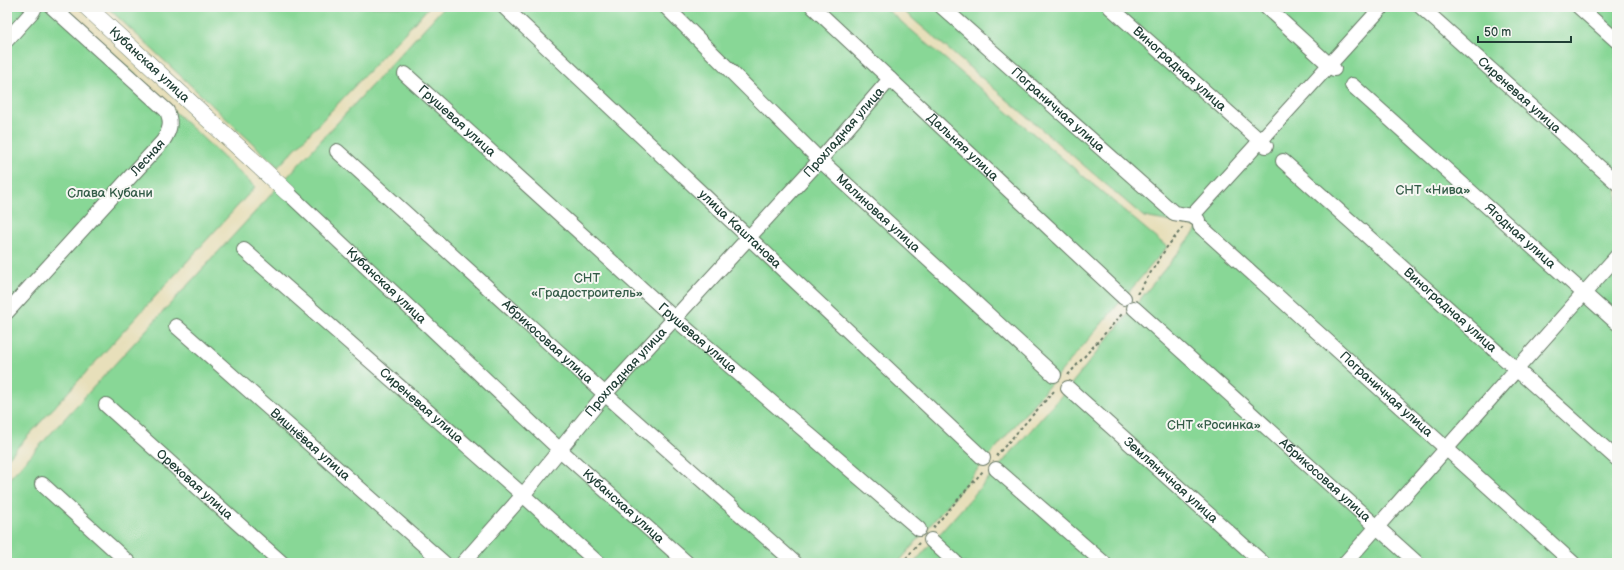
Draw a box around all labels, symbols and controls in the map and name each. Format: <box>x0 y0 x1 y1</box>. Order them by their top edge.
scale bar <box>1478 18 1571 44</box>
street label: Виноградная улица <box>1129 23 1230 115</box>
street label: Кубанская улица <box>106 24 193 106</box>
text: 50 m <box>1484 25 1511 40</box>
street label: Сиреневая улица <box>1474 54 1564 137</box>
street label: Пограничная улица <box>1008 64 1108 156</box>
street label: Грушевая улица <box>415 82 499 160</box>
street label: Прохладная улица <box>800 84 887 181</box>
street label: Дальняя улица <box>924 110 1002 185</box>
street label: Лесная <box>126 136 169 180</box>
street label: Малиновая улица <box>833 171 924 256</box>
park label: СНТ «Нива» <box>1396 182 1471 198</box>
park label: Слава Кубани <box>67 185 153 201</box>
street label: улица Каштанова <box>695 186 785 272</box>
street label: Ягодная улица <box>1481 200 1559 272</box>
street label: Кубанская улица <box>343 244 430 327</box>
street label: Виноградная улица <box>1400 264 1500 356</box>
park label: СНТ «Градостроитель» <box>531 270 643 301</box>
street label: Абрикосовая улица <box>498 296 597 387</box>
street label: Грушевая улица <box>655 300 740 377</box>
street label: Прохладная улица <box>582 324 670 420</box>
street label: Пограничная улица <box>1336 348 1436 441</box>
street label: Сиреневая улица <box>376 365 467 447</box>
street label: Вишнёвая улица <box>267 405 354 484</box>
park label: СНТ «Росинка» <box>1167 417 1261 433</box>
street label: Земляничная улица <box>1120 434 1221 527</box>
street label: Абрикосовая улица <box>1275 434 1374 526</box>
street label: Ореховая улица <box>153 446 236 523</box>
street label: Кубанская улица <box>579 466 668 547</box>

